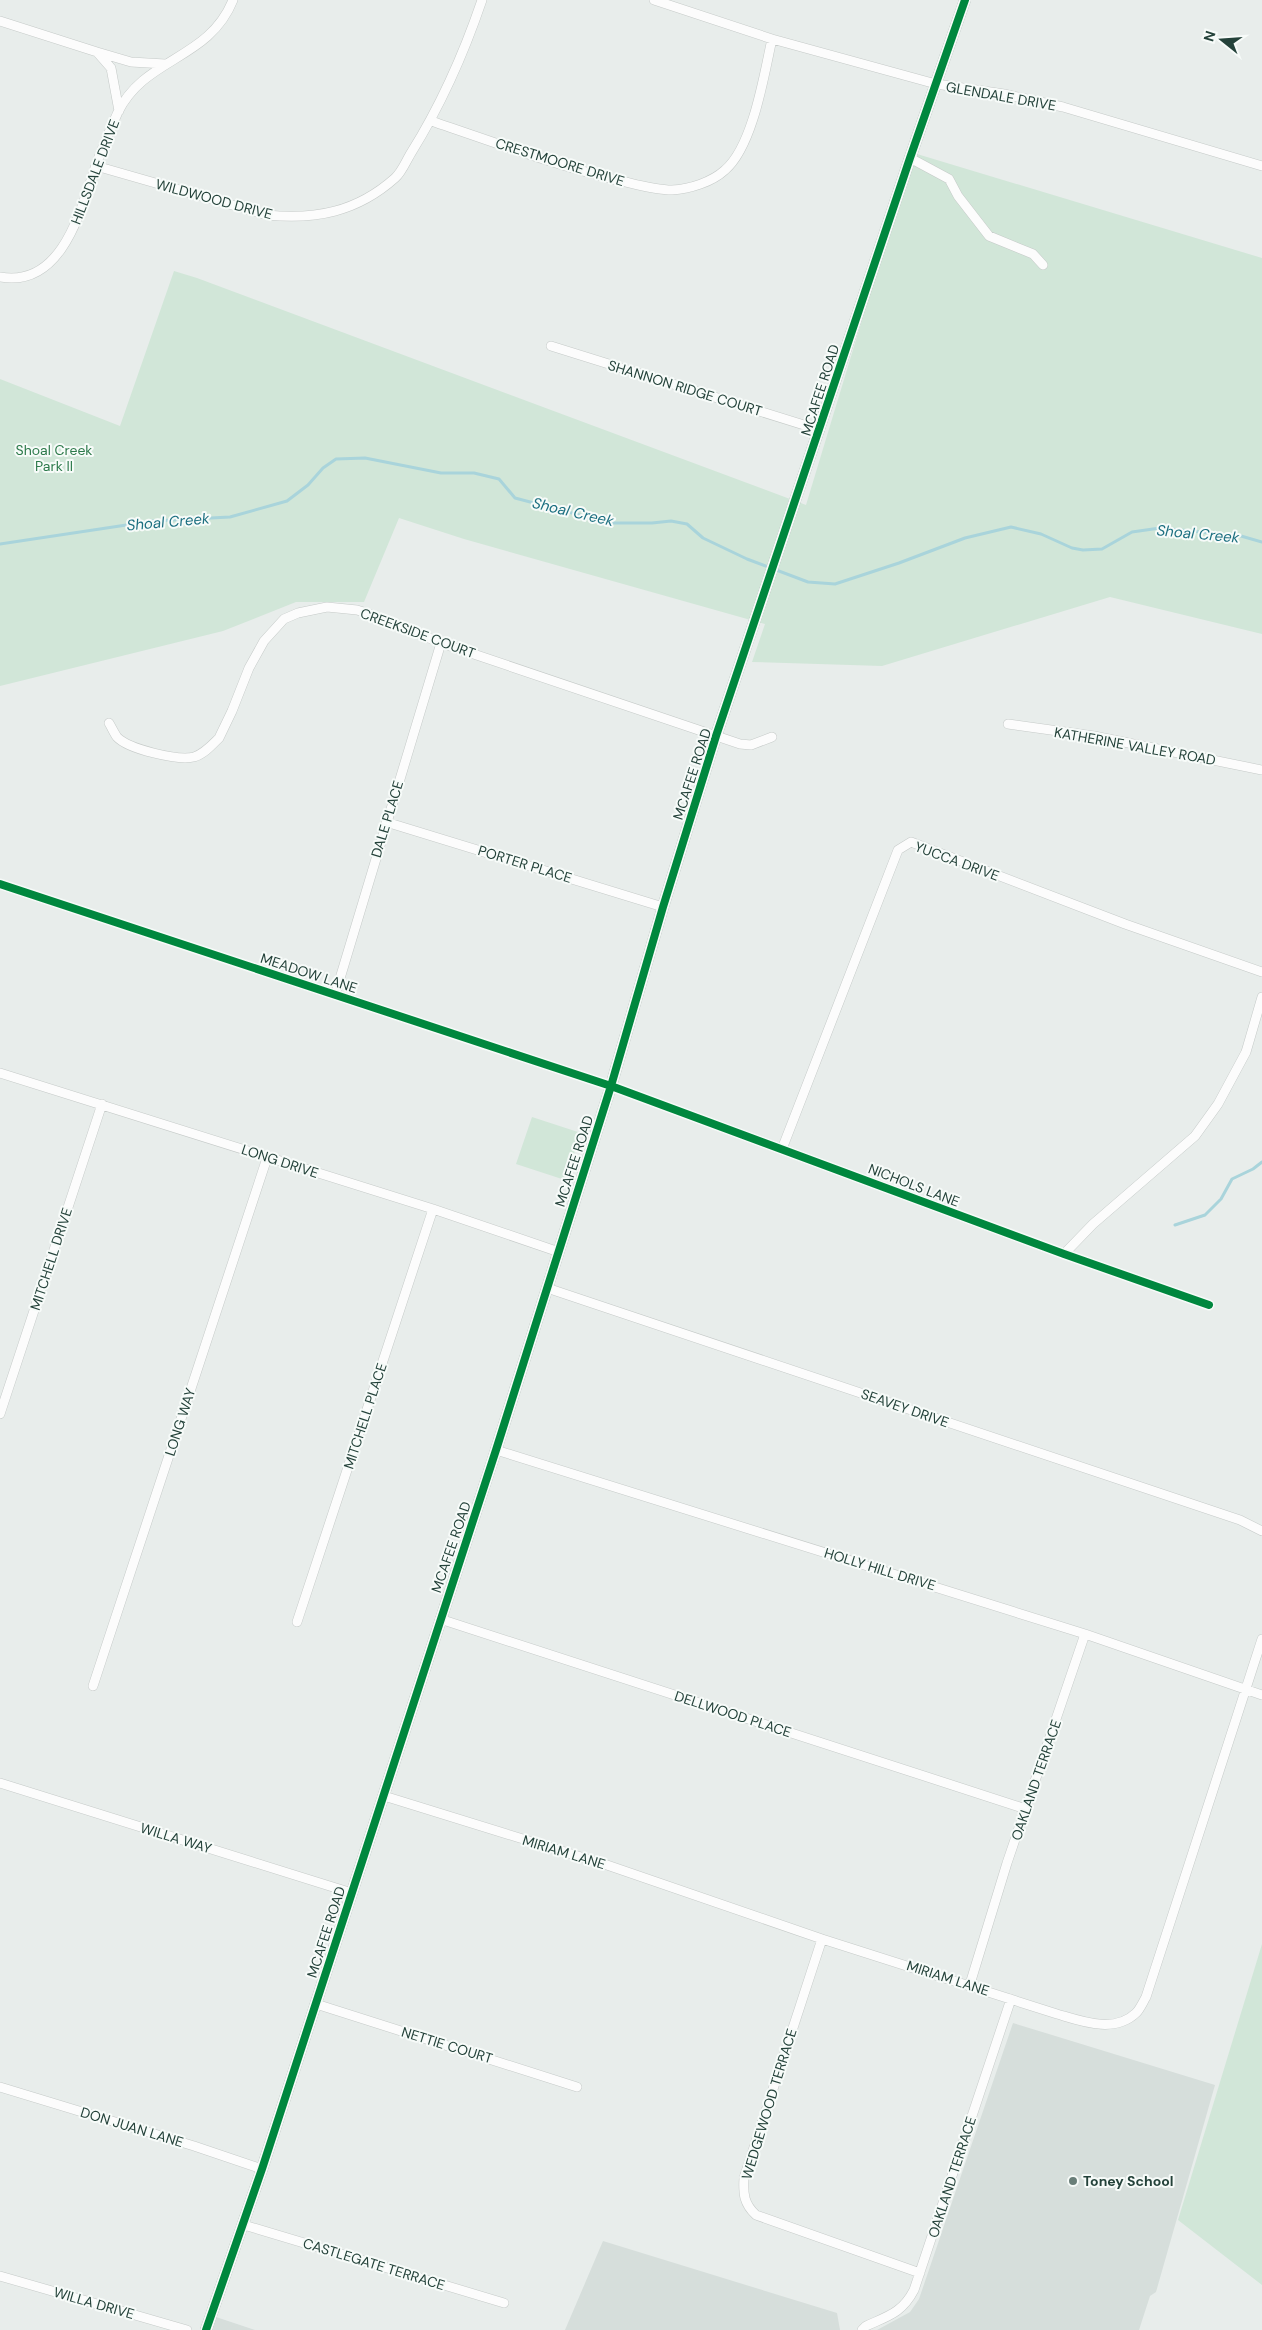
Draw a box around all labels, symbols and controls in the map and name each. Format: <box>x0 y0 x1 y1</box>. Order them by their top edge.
north arrow <box>1197 15 1247 65</box>
text: N <box>1199 29 1220 44</box>
street label: GLENDALE DRIVE <box>945 77 1057 115</box>
street label: HILLSDALE DRIVE <box>67 117 123 227</box>
street label: CRESTMOORE DRIVE <box>493 134 627 190</box>
street label: WILDWOOD DRIVE <box>154 175 274 223</box>
street label: MCAFEE ROAD <box>797 342 843 438</box>
street label: SHANNON RIDGE COURT <box>606 356 764 420</box>
park label: Shoal Creek Park II <box>16 441 92 475</box>
water label: Shoal Creek <box>530 493 616 531</box>
water label: Shoal Creek <box>126 508 211 536</box>
water label: Shoal Creek <box>1156 520 1241 548</box>
street label: CREEKSIDE COURT <box>358 604 478 662</box>
street label: KATHERINE VALLEY ROAD <box>1053 723 1217 769</box>
street label: MCAFEE ROAD <box>669 726 715 822</box>
street label: DALE PLACE <box>367 778 407 860</box>
street label: YUCCA DRIVE <box>912 837 1002 885</box>
street label: PORTER PLACE <box>476 841 574 887</box>
street label: MEADOW LANE <box>258 949 360 997</box>
street label: MCAFEE ROAD <box>551 1113 597 1209</box>
street label: LONG DRIVE <box>239 1140 321 1182</box>
street label: NICHOLS LANE <box>866 1159 962 1211</box>
street label: MITCHELL DRIVE <box>26 1205 76 1313</box>
street label: MITCHELL PLACE <box>339 1361 391 1471</box>
street label: SEAVEY DRIVE <box>859 1385 951 1431</box>
street label: LONG WAY <box>161 1386 199 1458</box>
street label: MCAFEE ROAD <box>427 1499 475 1595</box>
street label: HOLLY HILL DRIVE <box>822 1544 938 1594</box>
street label: DELLWOOD PLACE <box>672 1687 794 1741</box>
street label: OAKLAND TERRACE <box>1007 1717 1065 1843</box>
street label: WILLA WAY <box>138 1819 214 1857</box>
street label: MIRIAM LANE <box>520 1831 608 1873</box>
street label: MCAFEE ROAD <box>303 1884 349 1980</box>
street label: MIRIAM LANE <box>904 1956 992 2000</box>
street label: NETTIE COURT <box>399 2023 495 2067</box>
street label: WEDGEWOOD TERRACE <box>737 2026 801 2182</box>
street label: DON JUAN LANE <box>78 2103 186 2151</box>
street label: OAKLAND TERRACE <box>924 2114 980 2240</box>
place label: Toney School <box>1083 2172 1174 2190</box>
marker: Toney School <box>1067 2175 1079 2187</box>
street label: CASTLEGATE TERRACE <box>301 2234 447 2294</box>
street label: WILLA DRIVE <box>52 2283 137 2323</box>

